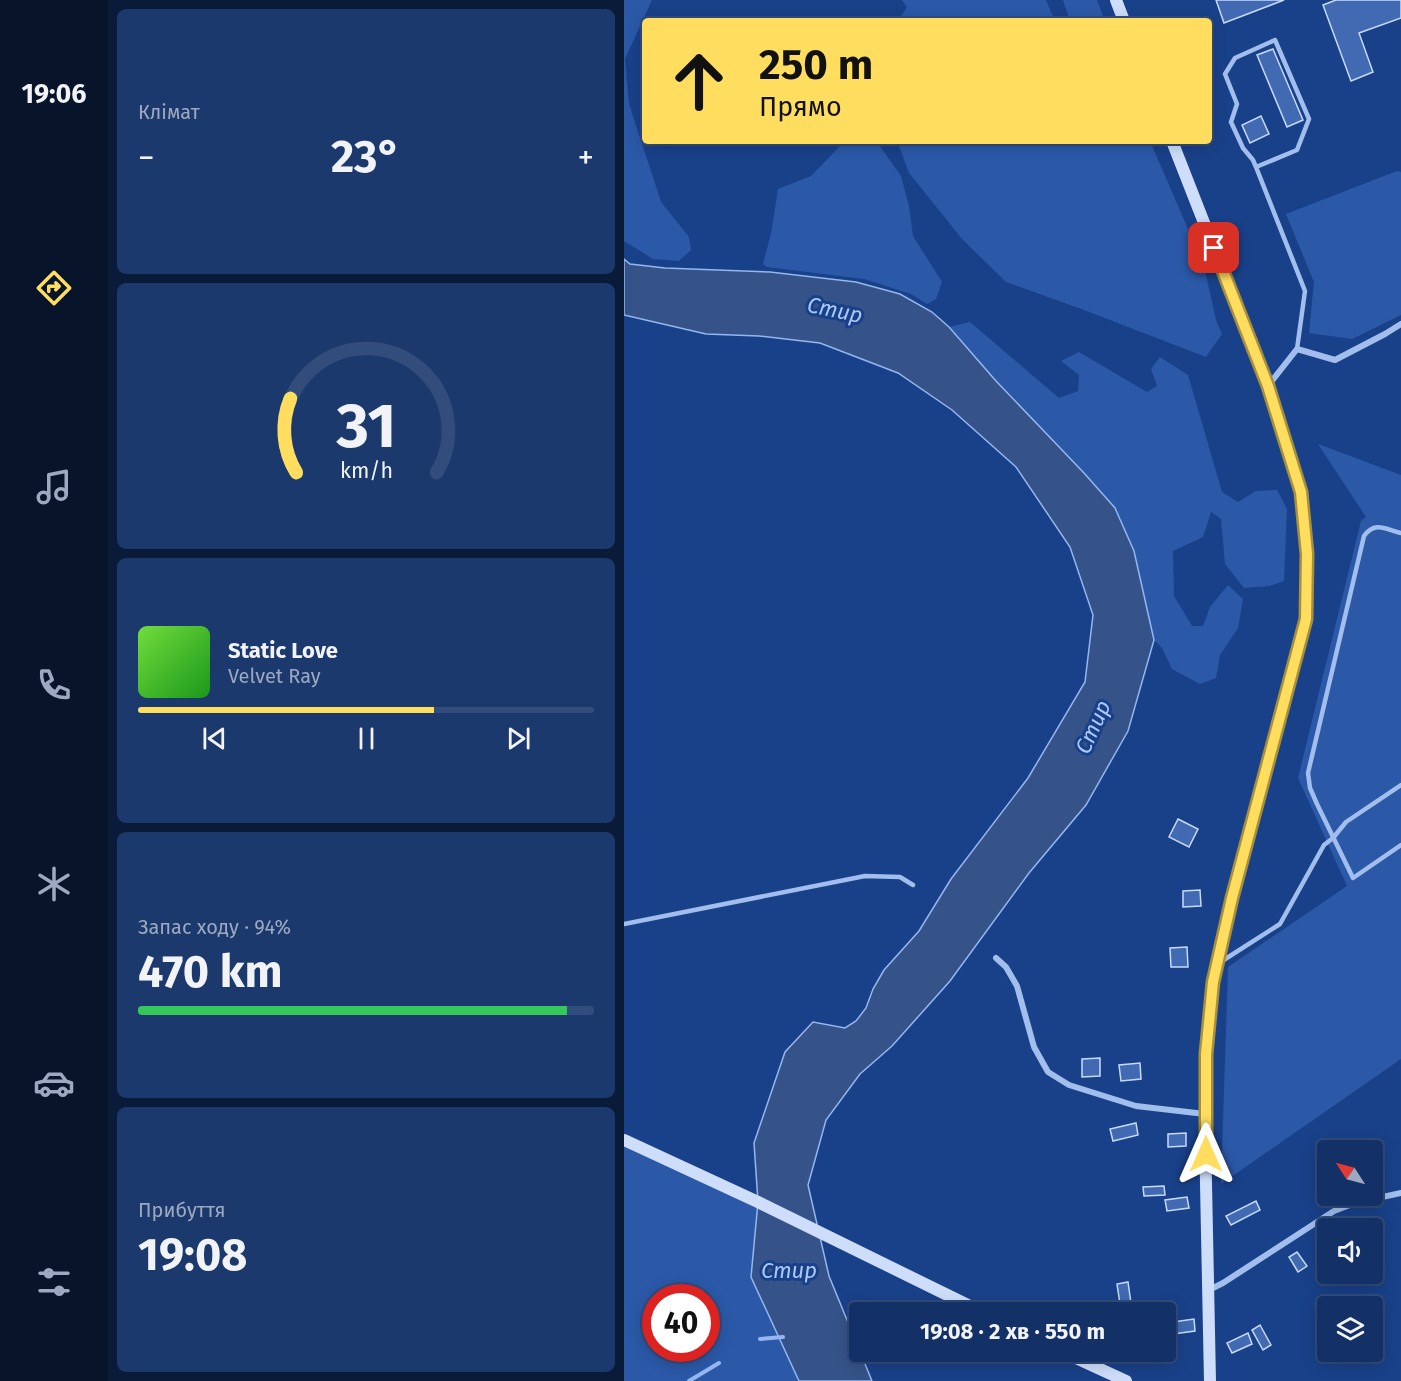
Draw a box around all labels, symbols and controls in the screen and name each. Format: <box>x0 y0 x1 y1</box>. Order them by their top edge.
text: 250 m <box>759 40 873 90</box>
icon: ahead <box>660 42 738 120</box>
text: 19:06 <box>21 78 87 110</box>
text: Прямо <box>759 91 842 123</box>
text: Клімат <box>138 100 200 124</box>
text: 23° <box>331 130 401 184</box>
text: − <box>138 138 155 178</box>
text: + <box>578 138 594 178</box>
pin <box>1188 222 1239 273</box>
icon: arrive <box>1197 231 1230 264</box>
icon: directions <box>33 267 75 309</box>
water label: Стир <box>805 291 865 329</box>
text: 31 <box>335 389 396 464</box>
text: km/h <box>339 459 393 485</box>
icon: music <box>33 466 75 508</box>
text: Static Love <box>228 637 338 664</box>
icon: phone <box>33 664 75 706</box>
text: Velvet Ray <box>228 664 321 688</box>
water label: Стир <box>1069 696 1117 758</box>
icon: previous <box>198 722 231 755</box>
icon: pause <box>350 722 383 755</box>
icon: next <box>502 722 535 755</box>
icon: climate <box>33 863 75 905</box>
text: Запас ходу · 94% <box>138 915 291 939</box>
text: 470 km <box>138 945 283 999</box>
icon: car <box>33 1062 75 1104</box>
position arrow <box>1174 1122 1238 1186</box>
north arrow <box>1317 1140 1383 1206</box>
map controls <box>1317 1140 1383 1362</box>
text: Прибуття <box>138 1198 226 1222</box>
button: sound <box>1317 1218 1383 1284</box>
text: 19:08 <box>138 1228 247 1282</box>
water label: Стир <box>761 1257 817 1284</box>
icon: filters <box>33 1261 75 1303</box>
speed limit sign: 40 <box>642 1284 720 1362</box>
button: layers <box>1317 1296 1383 1362</box>
text: 19:08 · 2 хв · 550 m <box>920 1318 1105 1345</box>

